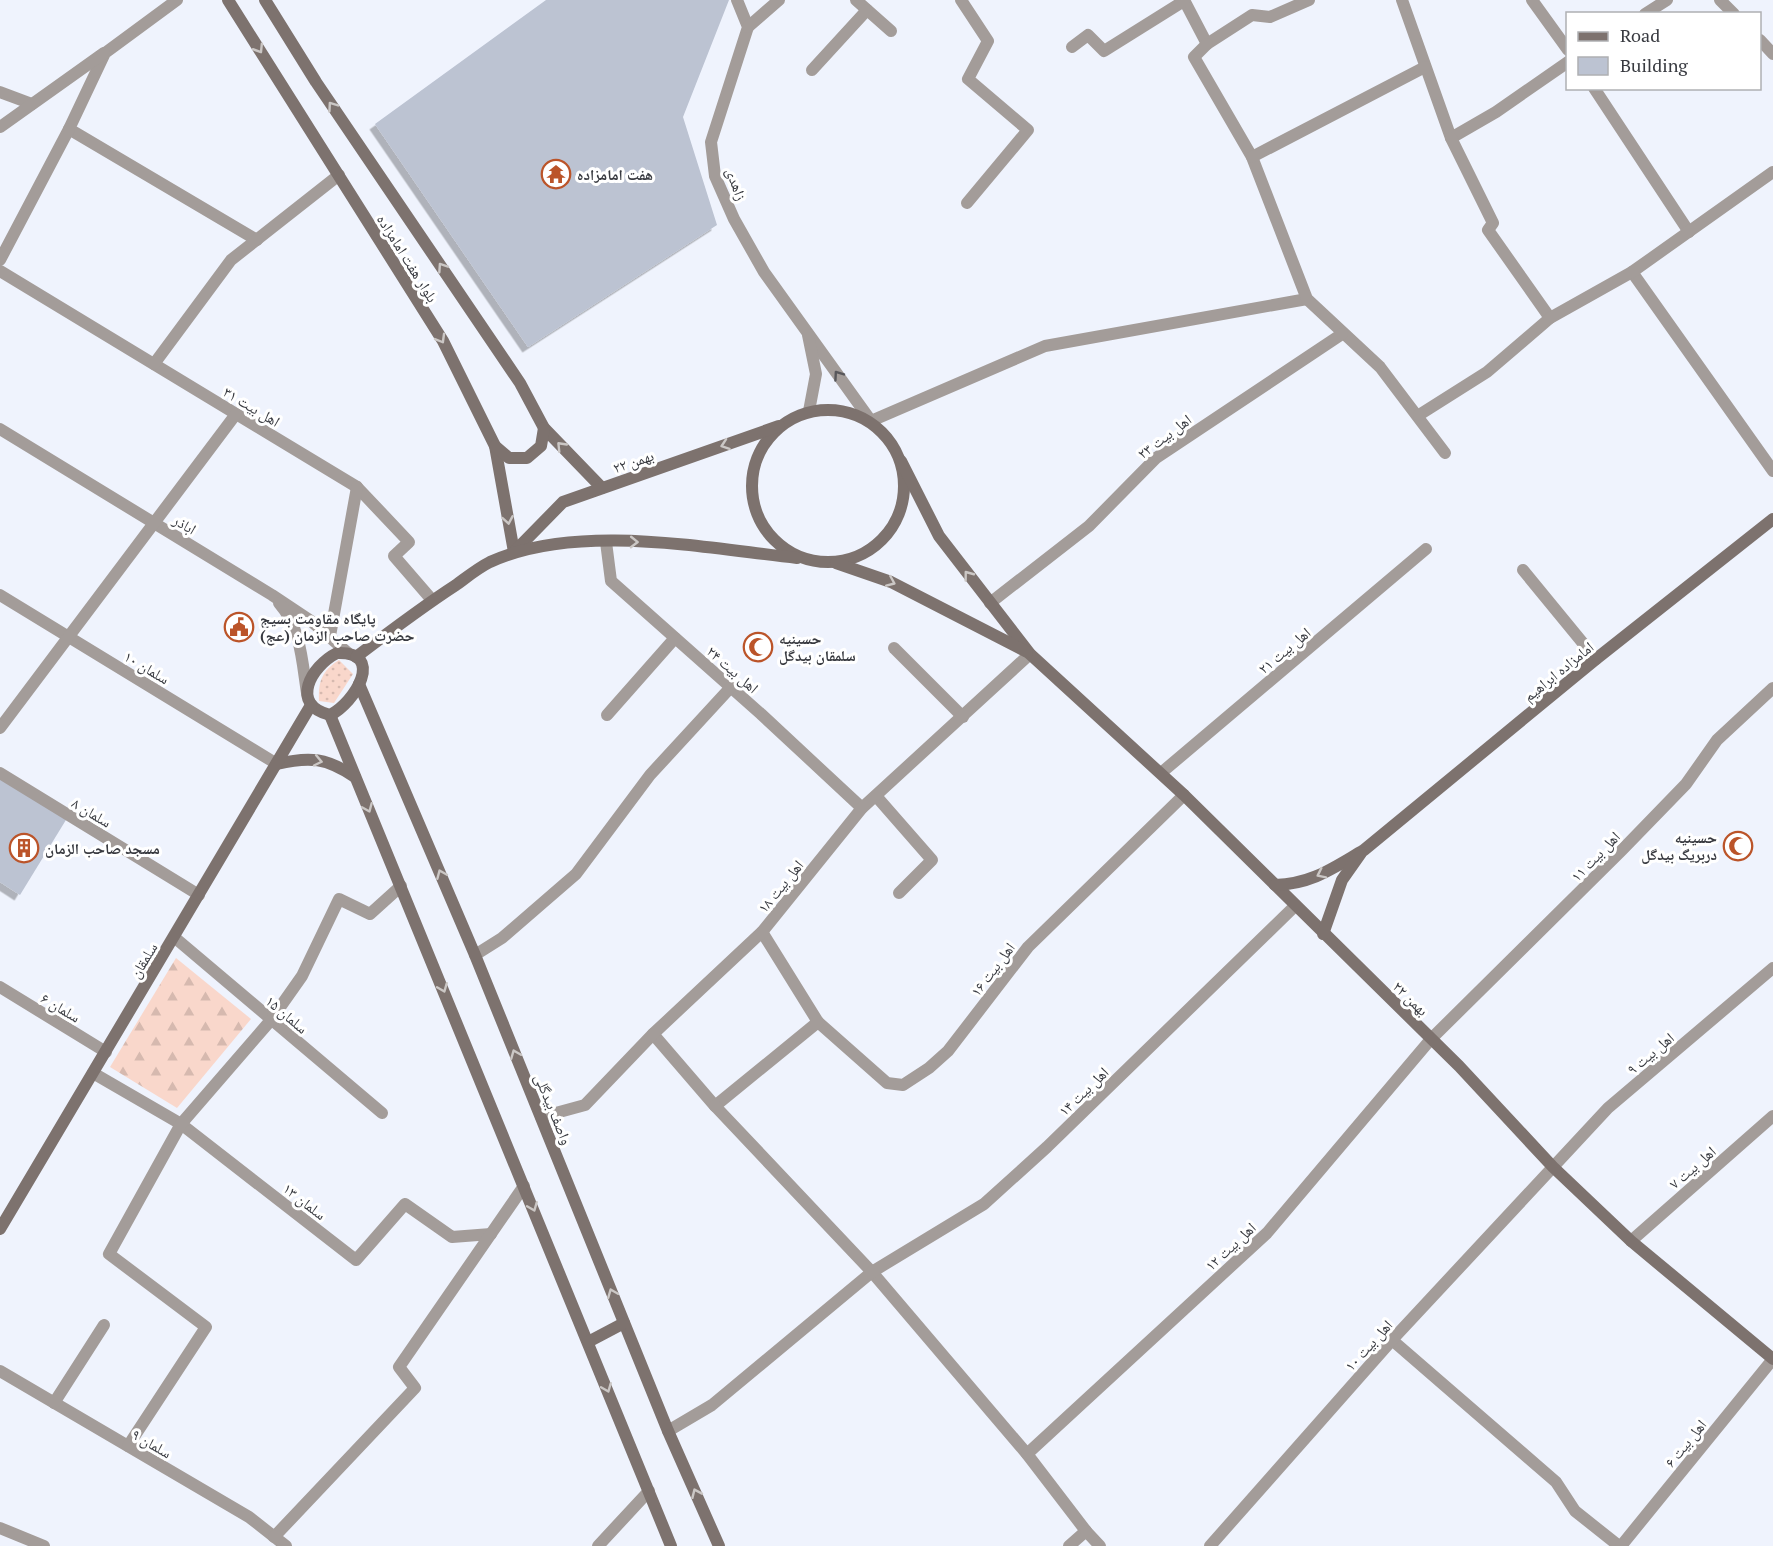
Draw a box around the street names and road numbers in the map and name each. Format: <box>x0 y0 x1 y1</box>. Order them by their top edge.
street label: زاهدی <box>721 165 752 204</box>
street label: بلوار هفت امامزاده <box>373 210 443 306</box>
street label: اهل بیت ۳۱ <box>219 381 284 432</box>
street label: اهل بیت ۲۳ <box>1133 409 1196 464</box>
street label: ۲۲ بهمن <box>610 445 656 478</box>
street label: اباذر <box>169 509 200 539</box>
street label: اهل بیت ۲۱ <box>1254 622 1315 679</box>
street label: امامزاده ابراهیم <box>1519 637 1598 706</box>
street label: اهل بیت ۲۴ <box>702 641 763 698</box>
street label: سلمان ۱۰ <box>120 646 173 689</box>
street label: سلمان ۸ <box>68 792 116 832</box>
street label: اهل بیت ۱۱ <box>1566 827 1625 886</box>
street label: اهل بیت ۱۸ <box>753 855 808 917</box>
street label: سلمقان <box>125 938 162 982</box>
street label: اهل بیت ۱۶ <box>965 938 1020 1001</box>
street label: ۲۲ بهمن <box>1388 976 1433 1020</box>
street label: سلمان ۶ <box>37 987 85 1027</box>
street label: سلمان ۱۵ <box>261 990 312 1038</box>
street label: اهل بیت ۹ <box>1622 1027 1678 1079</box>
street label: اهل بیت ۱۴ <box>1054 1062 1113 1121</box>
street label: واصف بیدگلی <box>530 1070 577 1148</box>
street label: اهل بیت ۷ <box>1664 1141 1720 1194</box>
street label: سلمان ۱۳ <box>279 1178 331 1225</box>
street label: اهل بیت ۱۲ <box>1200 1217 1260 1275</box>
street label: اهل بیت ۱۰ <box>1340 1315 1397 1376</box>
street label: اهل بیت ۶ <box>1660 1415 1711 1472</box>
street label: سلمان ۹ <box>128 1424 176 1463</box>

